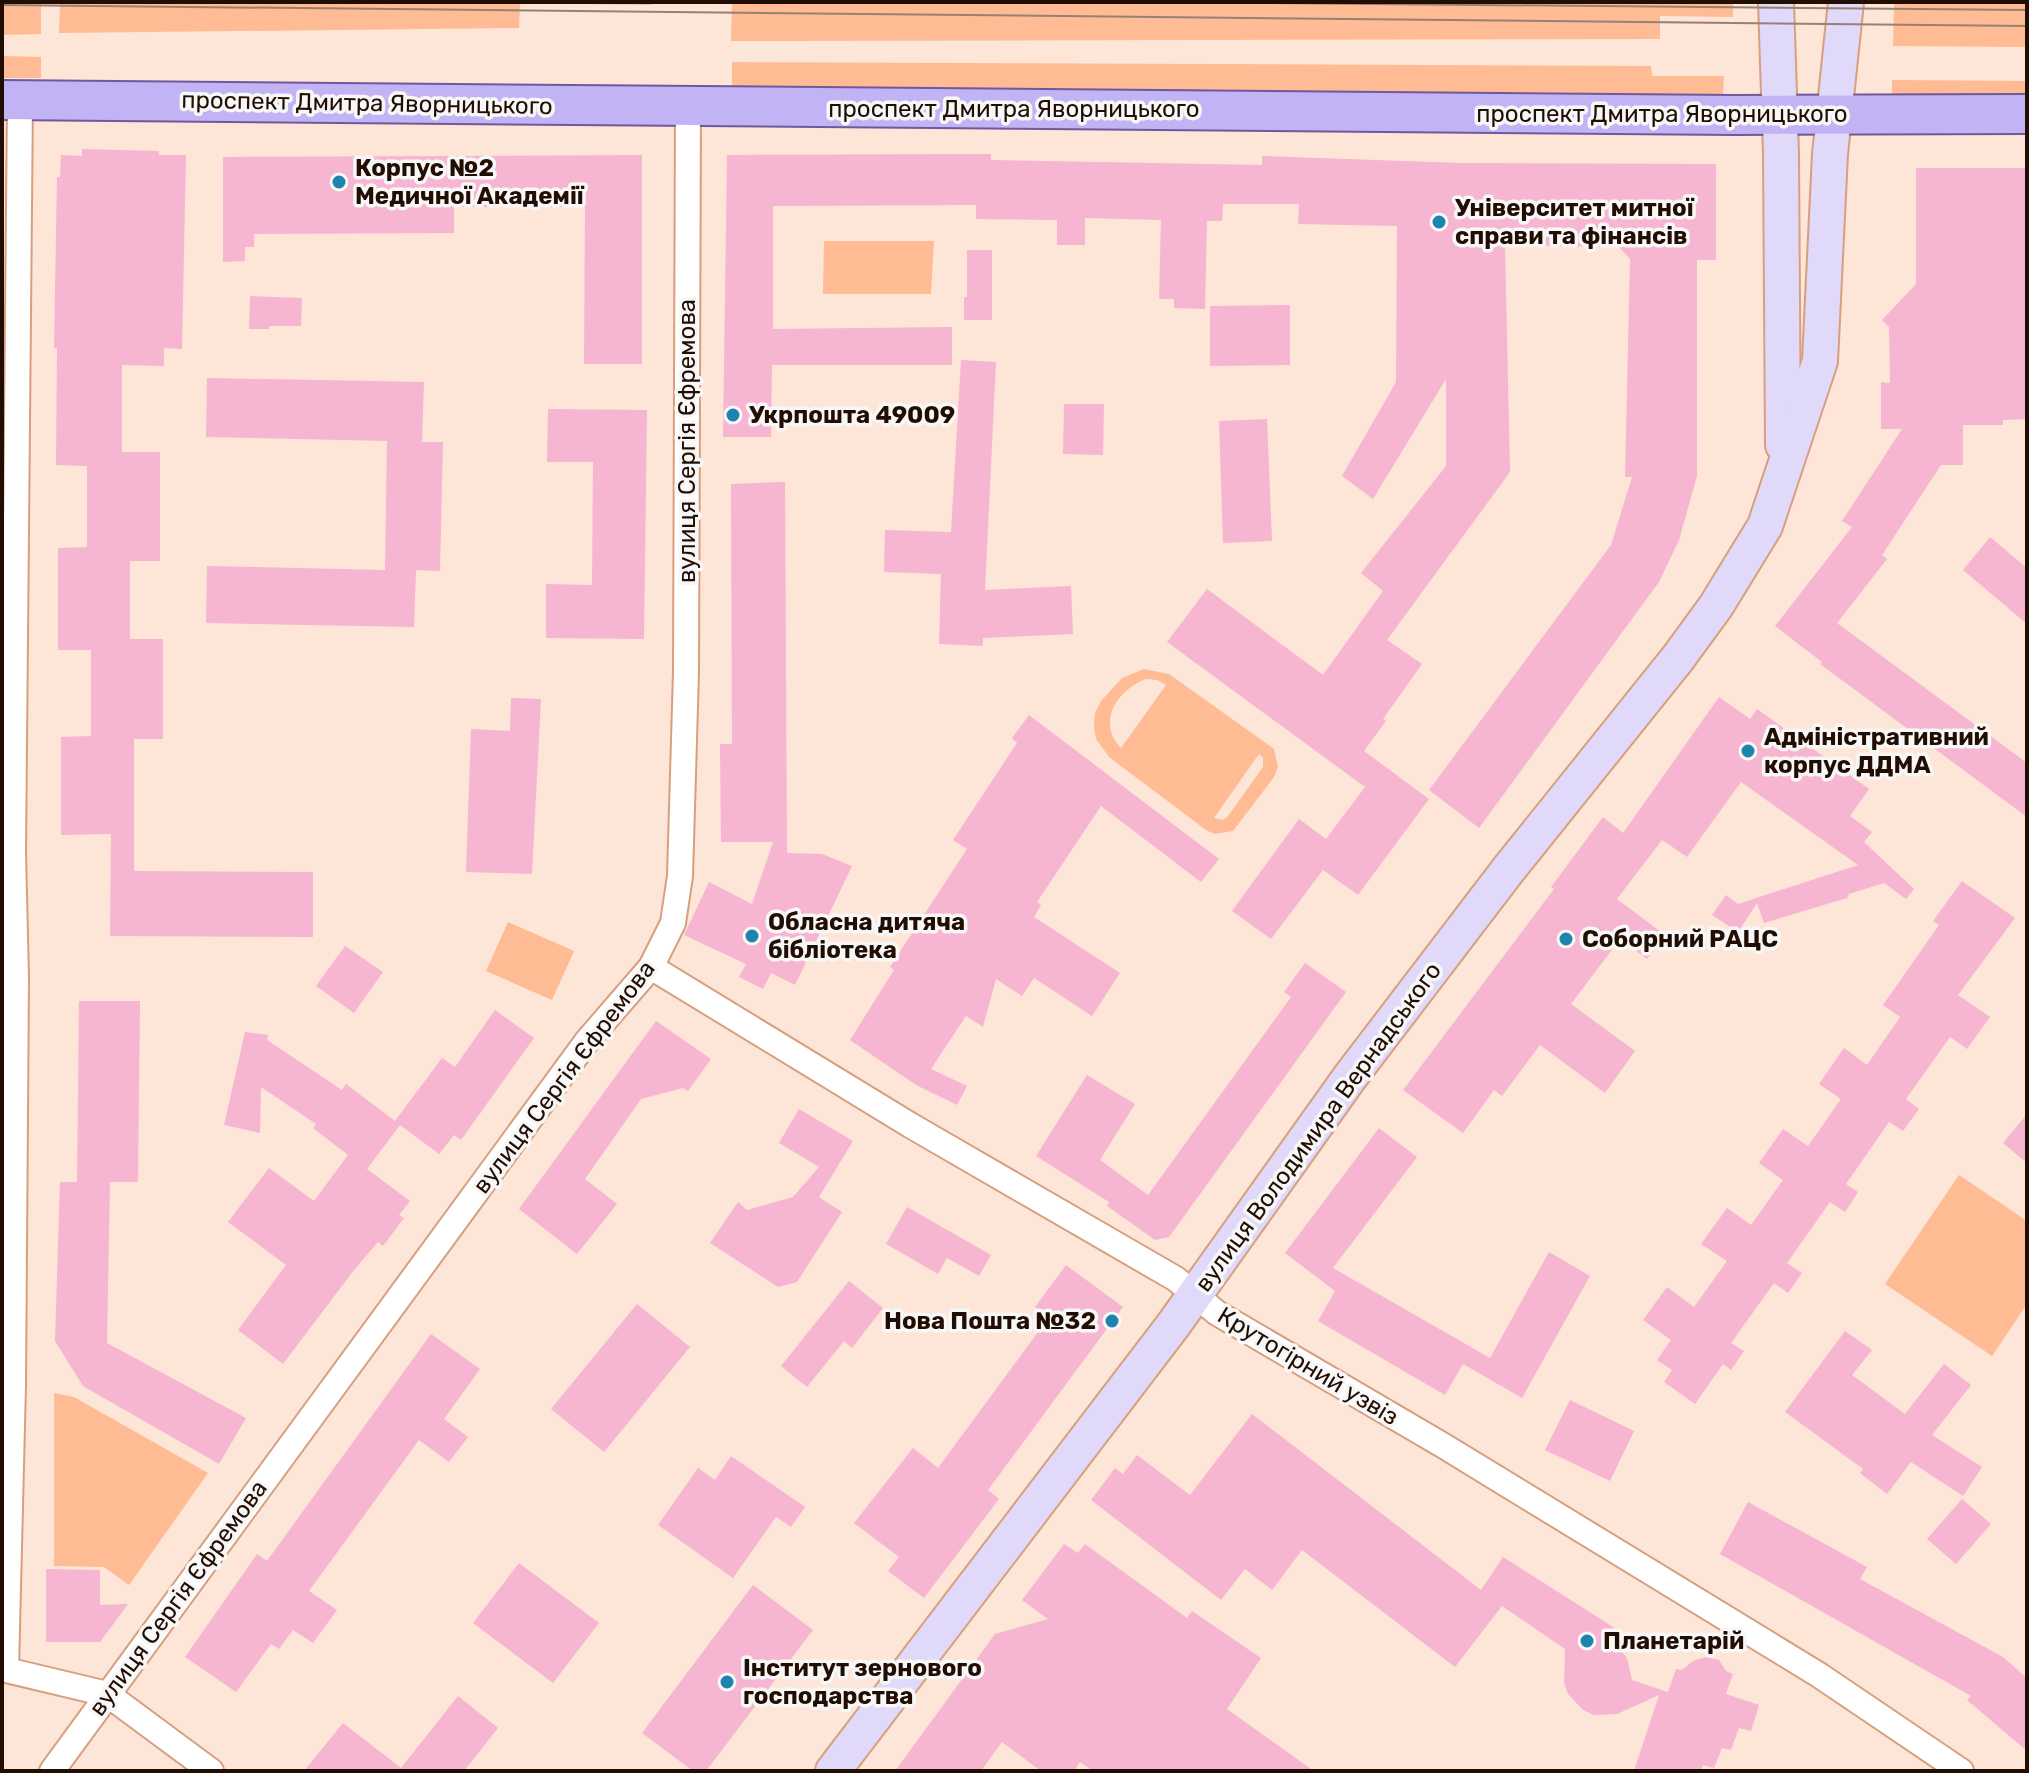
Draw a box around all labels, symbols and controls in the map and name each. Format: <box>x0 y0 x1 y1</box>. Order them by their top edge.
street label: проспект Дмитра Яворницького <box>181 86 553 120</box>
street label: проспект Дмитра Яворницького <box>828 95 1200 123</box>
street label: проспект Дмитра Яворницького <box>1476 100 1848 128</box>
place label: Корпус №2 Медичної Академії <box>355 154 585 210</box>
marker: Корпус №2 Медичної Академії <box>330 173 348 191</box>
place label: Університет митної справи та фінансів <box>1455 194 1695 250</box>
marker: Університет митної справи та фінансів <box>1430 213 1448 231</box>
street label: вулиця Сергія Єфремова <box>673 299 701 583</box>
place label: Укрпошта 49009 <box>749 401 955 429</box>
marker: Укрпошта 49009 <box>724 406 742 424</box>
place label: Адміністративний корпус ДДМА <box>1764 723 1989 779</box>
marker: Адміністративний корпус ДДМА <box>1739 742 1757 760</box>
place label: Обласна дитяча бібліотека <box>768 908 965 964</box>
place label: Соборний РАЦС <box>1582 925 1778 953</box>
marker: Обласна дитяча бібліотека <box>743 927 761 945</box>
marker: Соборний РАЦС <box>1557 930 1575 948</box>
street label: вулиця Сергія Єфремова <box>467 955 661 1199</box>
street label: вулиця Володимира Вернадського <box>1189 957 1447 1297</box>
street label: Крутогірний узвіз <box>1213 1301 1403 1431</box>
place label: Нова Пошта №32 <box>884 1307 1096 1335</box>
marker: Нова Пошта №32 <box>1103 1312 1121 1330</box>
street label: вулиця Сергія Єфремова <box>83 1475 273 1721</box>
place label: Планетарій <box>1603 1627 1744 1655</box>
marker: Планетарій <box>1578 1632 1596 1650</box>
place label: Інститут зернового господарства <box>743 1654 982 1710</box>
marker: Інститут зернового господарства <box>718 1673 736 1691</box>

